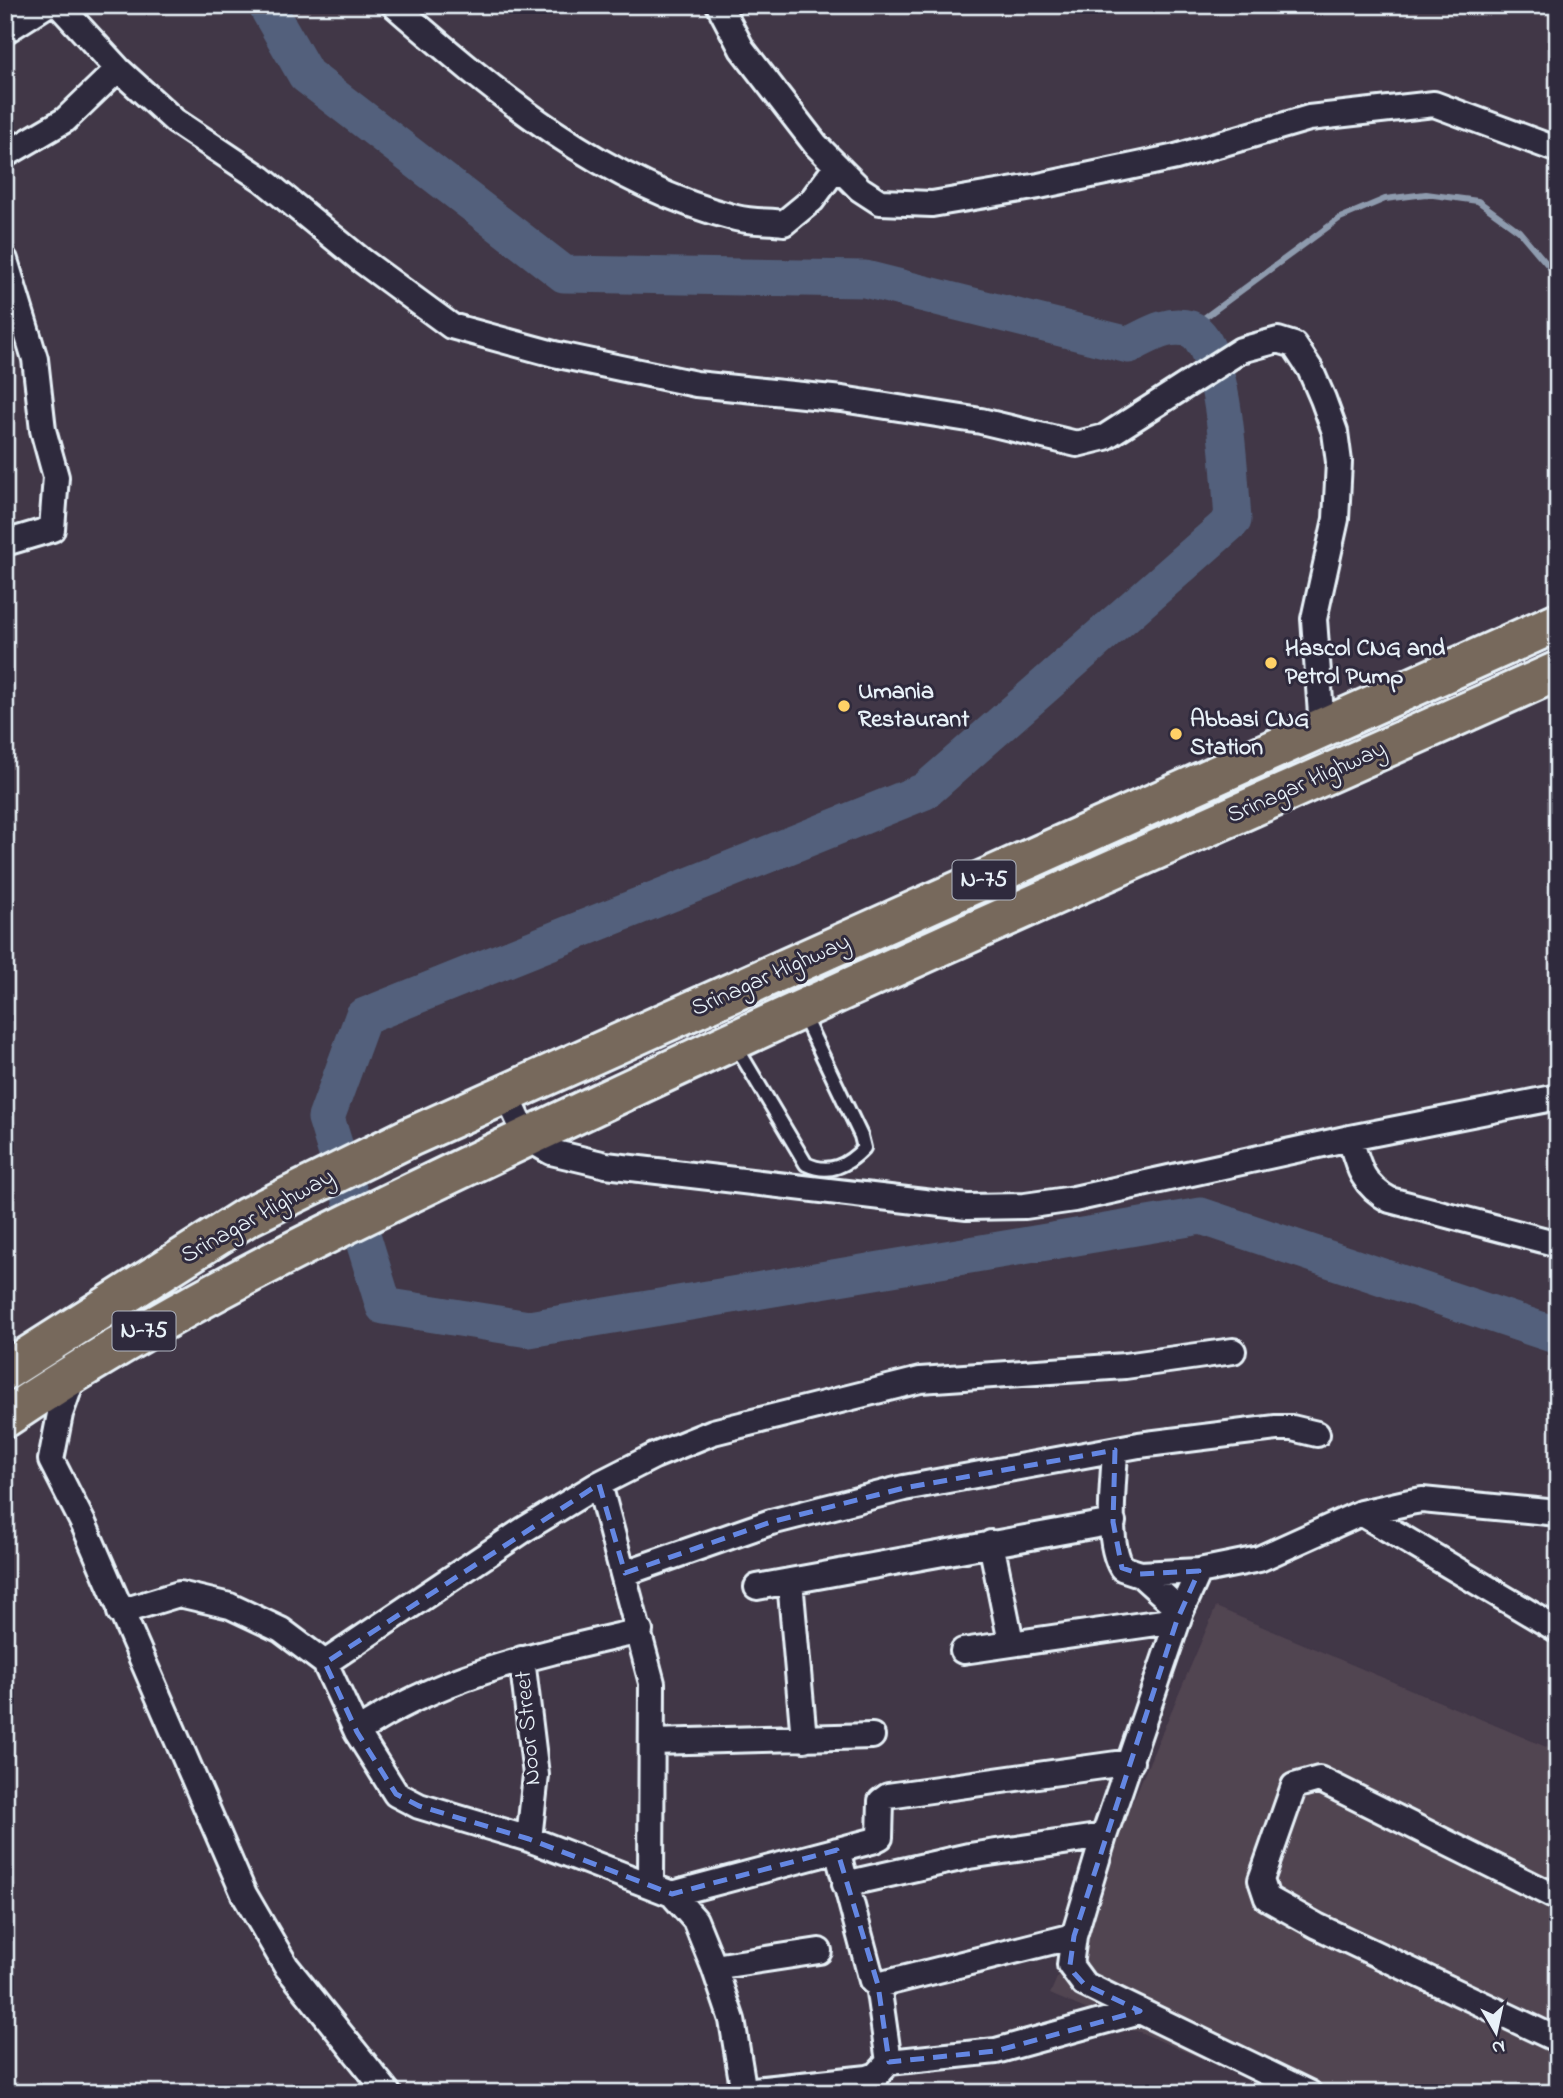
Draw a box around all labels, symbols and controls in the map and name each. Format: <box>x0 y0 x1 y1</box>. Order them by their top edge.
place label: Hascol CNG and Petrol Pump <box>1285 632 1446 695</box>
marker: Hascol CNG and Petrol Pump <box>1263 655 1279 671</box>
place label: Umania Restaurant <box>858 675 970 738</box>
marker: Umania Restaurant <box>836 698 852 714</box>
place label: Abbasi CNG Station <box>1190 703 1309 766</box>
marker: Abbasi CNG Station <box>1168 726 1184 742</box>
street label: Srinagar Highway <box>1222 732 1393 835</box>
road number: N-75 <box>953 860 1016 900</box>
street label: Srinagar Highway <box>686 925 857 1028</box>
street label: Srinagar Highway <box>175 1160 342 1275</box>
road number: N-75 <box>113 1312 176 1350</box>
street label: Noor Street <box>507 1669 551 1787</box>
north arrow <box>1462 1996 1532 2066</box>
text: N <box>1490 2032 1507 2061</box>

